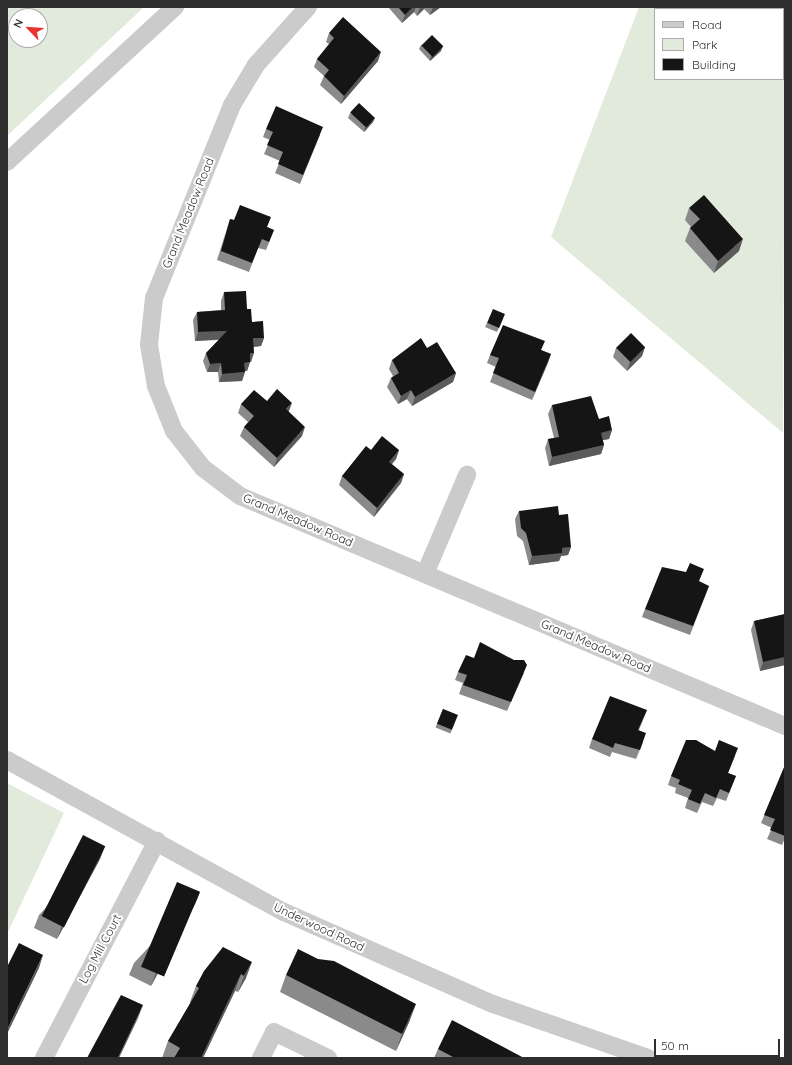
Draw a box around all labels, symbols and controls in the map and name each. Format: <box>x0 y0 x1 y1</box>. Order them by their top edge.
north arrow <box>8 8 48 48</box>
legend <box>654 8 784 80</box>
text: N <box>10 17 26 30</box>
text: Road <box>692 17 722 32</box>
text: Park <box>692 37 717 52</box>
text: Building <box>692 57 736 72</box>
street label: Grand Meadow Road <box>159 156 217 270</box>
street label: Grand Meadow Road <box>241 490 355 550</box>
street label: Grand Meadow Road <box>539 616 653 676</box>
street label: Underwood Road <box>271 900 367 954</box>
street label: Log Mill Court <box>76 912 124 986</box>
scale bar <box>656 1031 782 1057</box>
text: 50 m <box>661 1038 689 1053</box>

